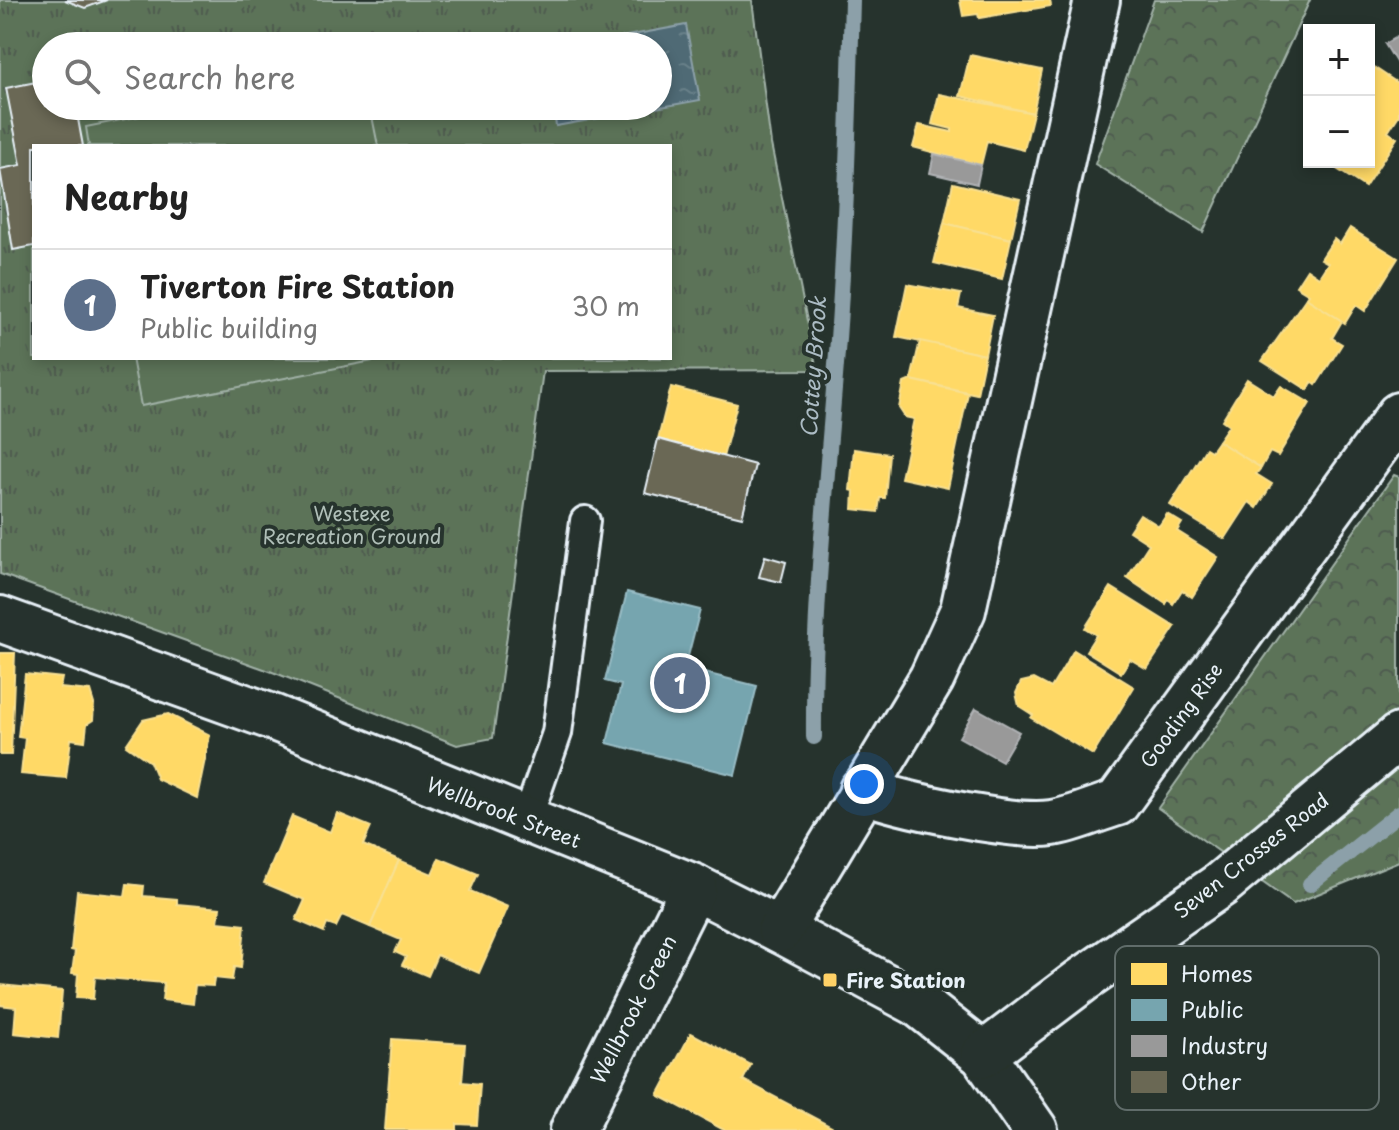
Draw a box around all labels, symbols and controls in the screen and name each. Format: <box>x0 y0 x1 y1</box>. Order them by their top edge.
map controls <box>1303 24 1375 168</box>
button: + <box>1303 24 1375 96</box>
search box <box>32 32 672 120</box>
icon: search <box>60 54 104 98</box>
text: Search here <box>124 54 296 99</box>
button: − <box>1303 96 1375 168</box>
text: Nearby <box>64 170 189 222</box>
text: Tiverton Fire Station <box>140 263 455 308</box>
text: 1 <box>84 286 96 325</box>
text: 30 m <box>572 286 640 325</box>
water label: Cottey Brook <box>791 294 833 439</box>
text: Public building <box>140 308 318 347</box>
park label: Westexe Recreation Ground <box>262 498 442 551</box>
pin: 1 <box>654 653 706 713</box>
street label: Gooding Rise <box>1133 656 1229 774</box>
your location <box>844 764 884 804</box>
street label: Wellbrook Street <box>423 769 585 855</box>
street label: Seven Crosses Road <box>1167 785 1335 925</box>
street label: Wellbrook Green <box>582 929 684 1089</box>
legend <box>1115 946 1379 1110</box>
text: Homes <box>1181 956 1252 989</box>
place label: Fire Station <box>846 965 965 995</box>
marker: Fire Station <box>821 971 839 989</box>
text: Public <box>1181 992 1243 1025</box>
text: Industry <box>1181 1028 1268 1061</box>
text: Other <box>1181 1064 1242 1097</box>

